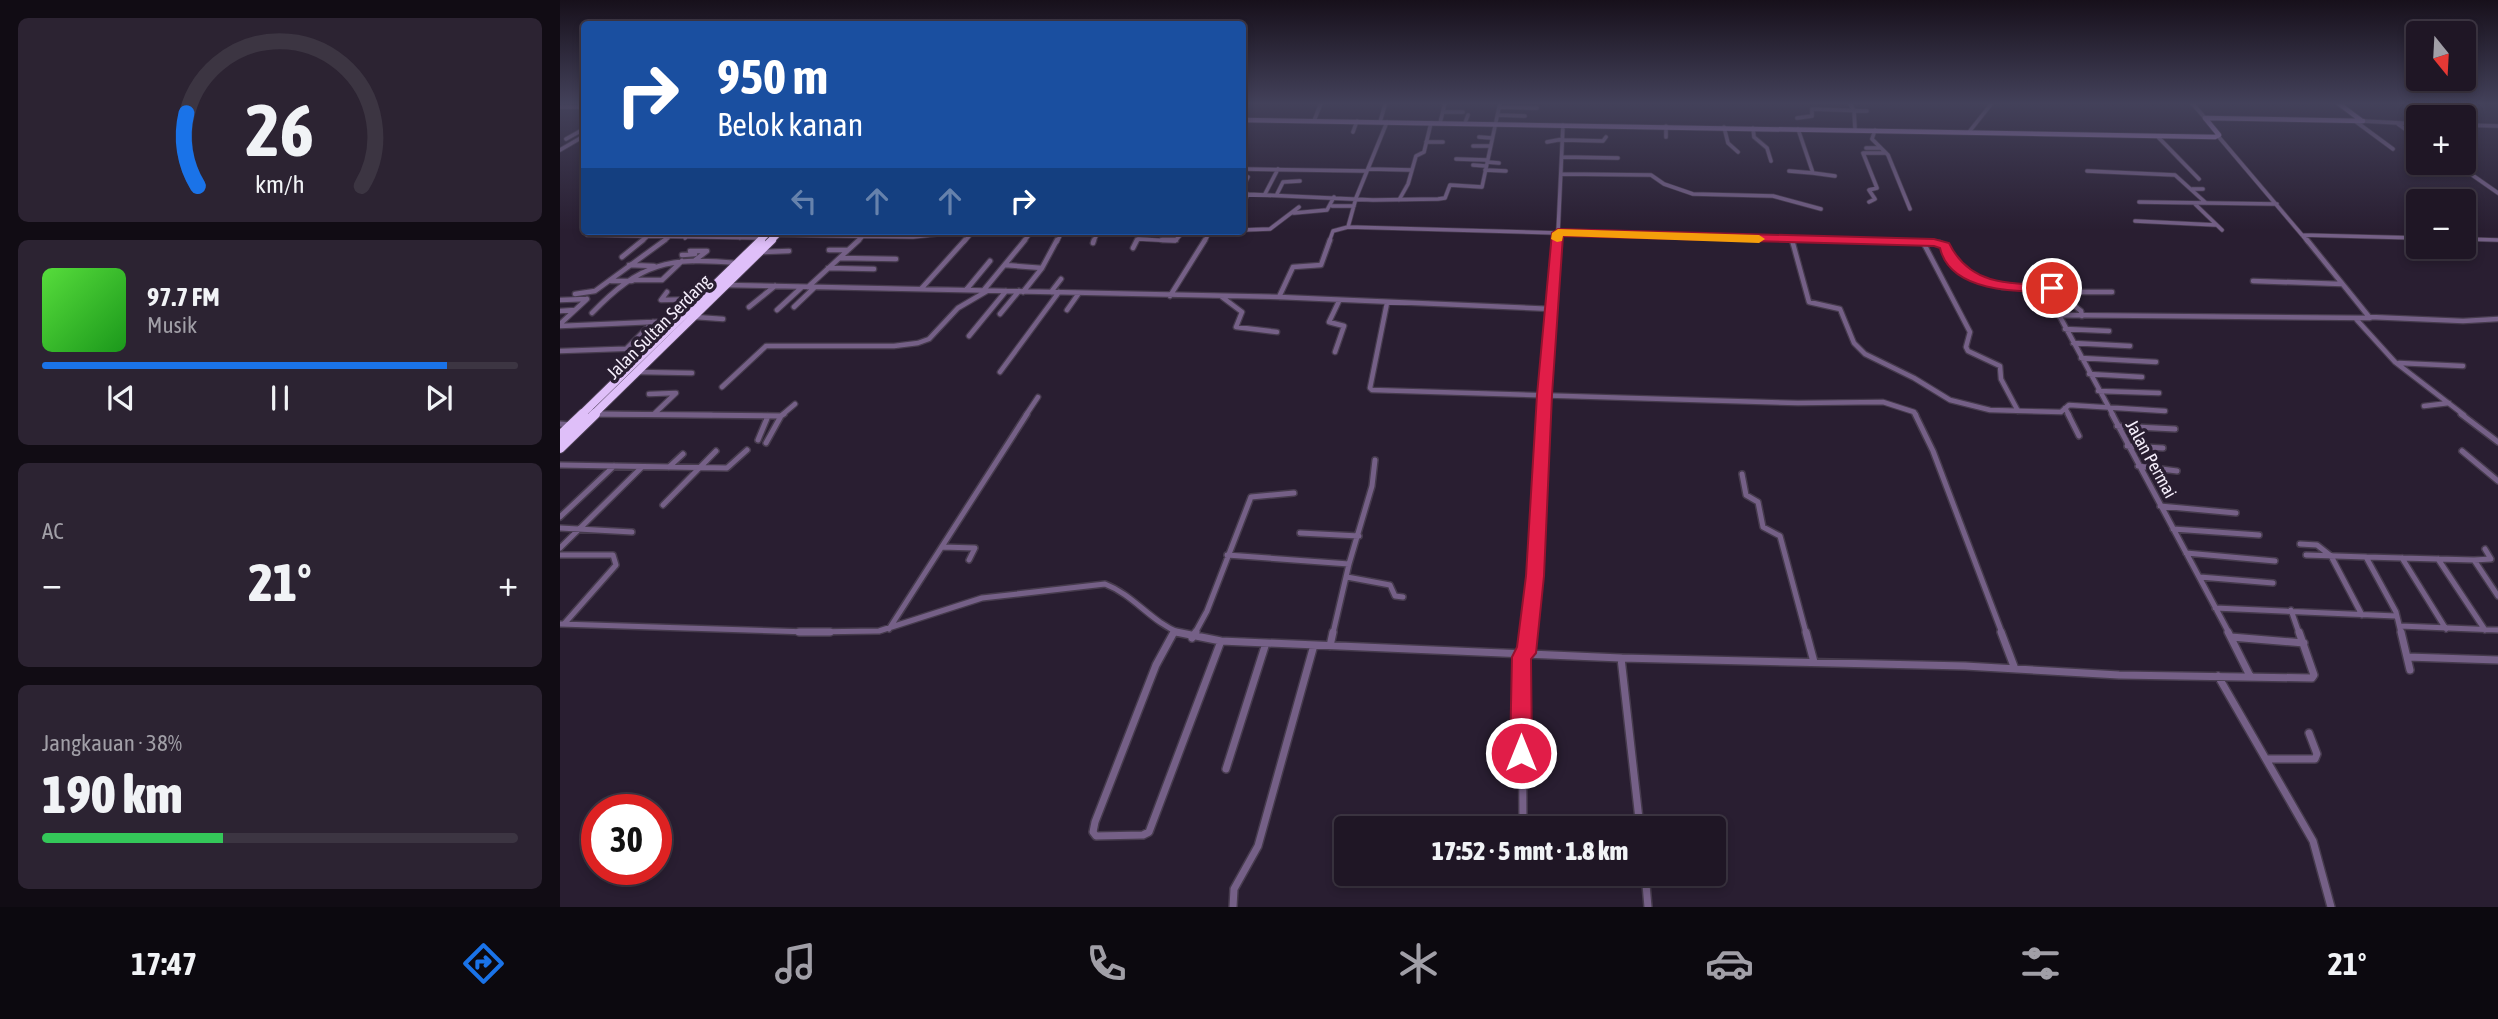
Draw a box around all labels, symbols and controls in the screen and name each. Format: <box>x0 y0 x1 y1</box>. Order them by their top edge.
north arrow <box>2406 21 2476 91</box>
map controls <box>2406 21 2476 259</box>
text: 950 m <box>717 48 828 104</box>
icon: right <box>602 49 693 140</box>
text: 26 <box>246 89 314 172</box>
button: + <box>2406 105 2476 175</box>
text: Belok kanan <box>717 106 863 143</box>
text: km/h <box>255 170 305 198</box>
icon: left <box>785 182 823 220</box>
icon: ahead <box>858 182 896 220</box>
icon: ahead <box>931 182 969 220</box>
icon: right <box>1004 182 1042 220</box>
button: − <box>2406 189 2476 259</box>
pin <box>2022 258 2082 318</box>
icon: arrive <box>2033 269 2071 307</box>
street label: Jalan Sultan Serdang <box>602 270 715 383</box>
text: 97.7 FM <box>147 282 220 312</box>
text: Musik <box>147 312 197 338</box>
icon: previous <box>102 379 140 417</box>
icon: pause <box>261 379 299 417</box>
icon: next <box>420 379 458 417</box>
street label: Jalan Permai <box>2121 416 2181 501</box>
text: AC <box>42 518 64 544</box>
text: 21° <box>248 552 312 612</box>
text: − <box>42 561 62 604</box>
text: + <box>498 561 518 604</box>
position arrow <box>1484 716 1558 790</box>
text: Jangkauan · 38% <box>42 730 182 756</box>
text: 190 km <box>42 764 183 824</box>
speed limit sign: 30 <box>581 794 672 885</box>
text: 17:52 · 5 mnt · 1.8 km <box>1432 836 1628 866</box>
icon: directions <box>459 939 508 988</box>
icon: music <box>771 939 820 988</box>
icon: phone <box>1082 939 1131 988</box>
icon: climate <box>1394 939 1443 988</box>
icon: car <box>1705 939 1754 988</box>
icon: filters <box>2016 939 2065 988</box>
text: 17:47 <box>131 945 197 982</box>
text: 21° <box>2328 945 2367 982</box>

